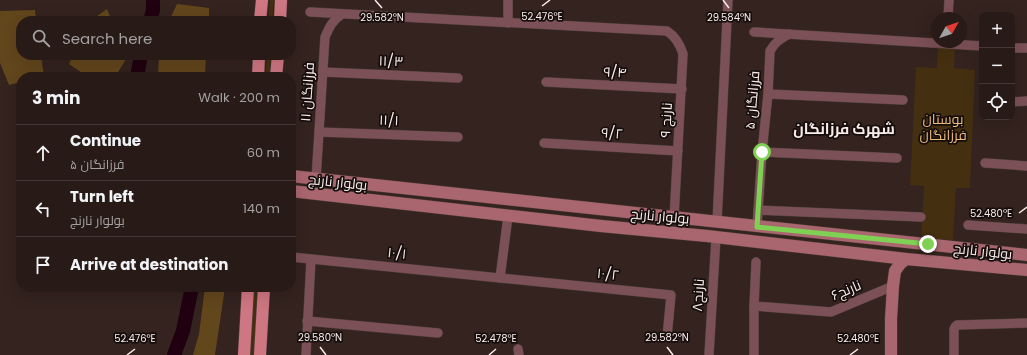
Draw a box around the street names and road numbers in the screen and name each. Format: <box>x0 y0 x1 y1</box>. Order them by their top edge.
street label: ۱۱/۳ <box>378 51 404 71</box>
street label: ۹/۴ <box>603 61 627 83</box>
street label: فرزانگان ۱۱ <box>295 62 319 122</box>
street label: فرزانگان ۵ <box>739 70 765 130</box>
street label: نارنج ۹ <box>655 102 677 138</box>
street label: ۱۱/۱ <box>379 110 399 130</box>
street label: ۹/۲ <box>601 122 623 144</box>
street label: بولوار نارنج <box>308 169 368 195</box>
street label: بولوار نارنج <box>630 203 690 229</box>
street label: بولوار نارنج <box>953 238 1013 264</box>
street label: ۱۰/۱ <box>387 242 407 264</box>
street label: ۱۰/۲ <box>596 263 620 285</box>
street label: نارنج۶ <box>828 275 864 305</box>
street label: نارنج۸ <box>687 278 709 312</box>

